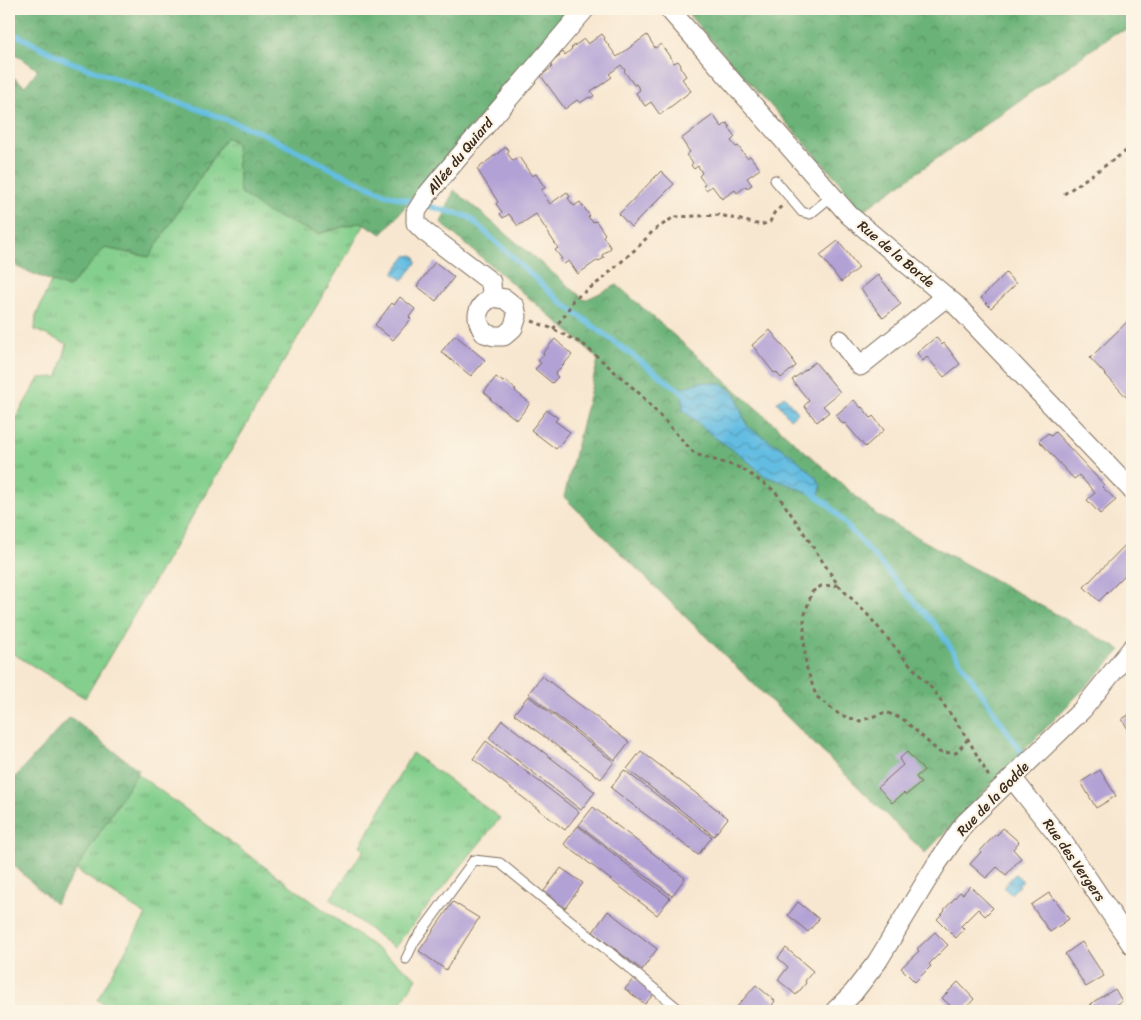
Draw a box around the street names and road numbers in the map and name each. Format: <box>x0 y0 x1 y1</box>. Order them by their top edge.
street label: Allée du Quiard <box>419 111 501 201</box>
street label: Rue de la Borde <box>852 214 941 294</box>
street label: Rue de la Godde <box>950 755 1036 842</box>
street label: Rue des Vergers <box>1036 813 1112 907</box>

